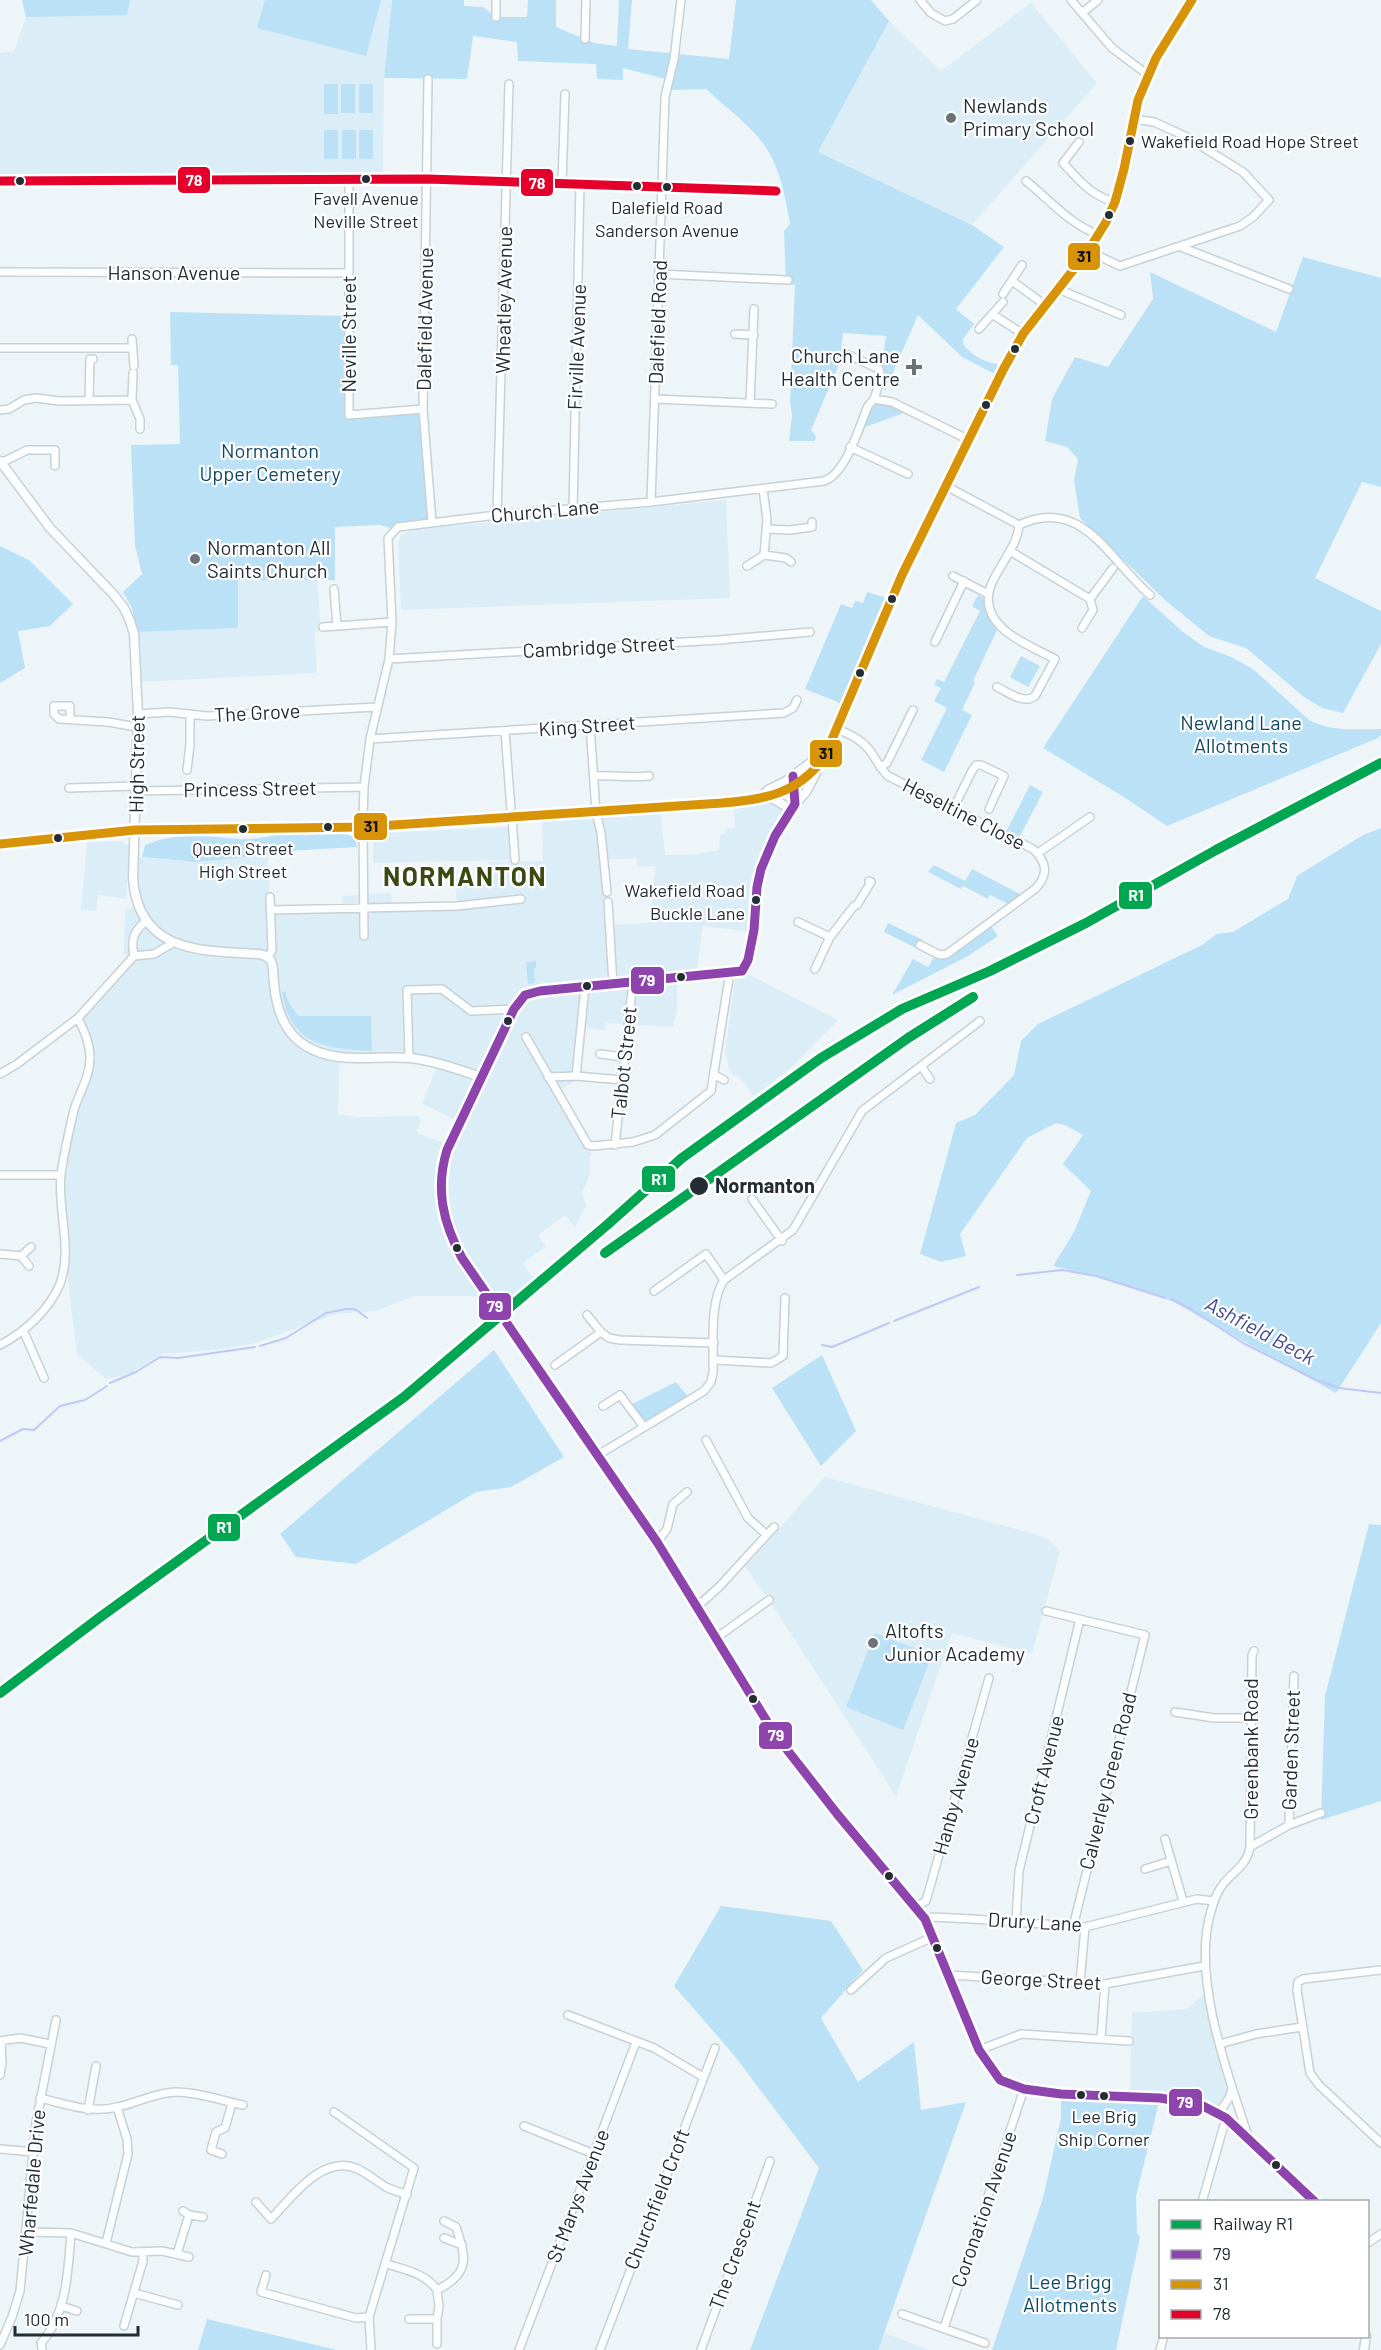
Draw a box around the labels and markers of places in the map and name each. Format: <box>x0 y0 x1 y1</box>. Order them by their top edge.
place label: Newlands Primary School <box>963 93 1094 140</box>
marker: Newlands Primary School <box>944 111 958 125</box>
place label: Wakefield Road Hope Street <box>1141 130 1359 152</box>
marker: Wakefield Road Hope Street <box>1124 135 1136 147</box>
marker: Favell Avenue Neville Street <box>360 173 372 185</box>
unlabelled marker <box>14 175 26 187</box>
unlabelled marker <box>631 180 643 192</box>
marker: Dalefield Road Sanderson Avenue <box>661 181 673 193</box>
place label: Favell Avenue Neville Street <box>313 187 419 232</box>
place label: Dalefield Road Sanderson Avenue <box>595 196 739 241</box>
unlabelled marker <box>1103 209 1115 221</box>
place label: Church Lane Health Centre <box>781 343 900 390</box>
unlabelled marker <box>1009 343 1021 355</box>
marker: Church Lane Health Centre <box>905 358 923 376</box>
unlabelled marker <box>980 399 992 411</box>
place label: Normanton All Saints Church <box>207 535 330 582</box>
marker: Normanton All Saints Church <box>188 552 202 566</box>
unlabelled marker <box>886 593 898 605</box>
unlabelled marker <box>854 667 866 679</box>
unlabelled marker <box>322 821 334 833</box>
marker: Queen Street High Street <box>237 823 249 835</box>
unlabelled marker <box>52 832 64 844</box>
place label: Queen Street High Street <box>192 837 294 882</box>
place label: Wakefield Road Buckle Lane <box>625 879 745 924</box>
marker: Wakefield Road Buckle Lane <box>750 894 762 906</box>
unlabelled marker <box>675 971 687 983</box>
unlabelled marker <box>581 980 593 992</box>
unlabelled marker <box>502 1015 514 1027</box>
place label: Normanton <box>715 1173 815 1197</box>
marker: Normanton <box>688 1175 710 1197</box>
unlabelled marker <box>451 1242 463 1254</box>
place label: Altofts Junior Academy <box>885 1618 1025 1665</box>
marker: Altofts Junior Academy <box>866 1636 880 1650</box>
unlabelled marker <box>747 1693 759 1705</box>
unlabelled marker <box>883 1870 895 1882</box>
unlabelled marker <box>931 1942 943 1954</box>
unlabelled marker <box>1075 2089 1087 2101</box>
marker: Lee Brig Ship Corner <box>1098 2090 1110 2102</box>
place label: Lee Brig Ship Corner <box>1058 2105 1150 2150</box>
unlabelled marker <box>1270 2159 1282 2171</box>

